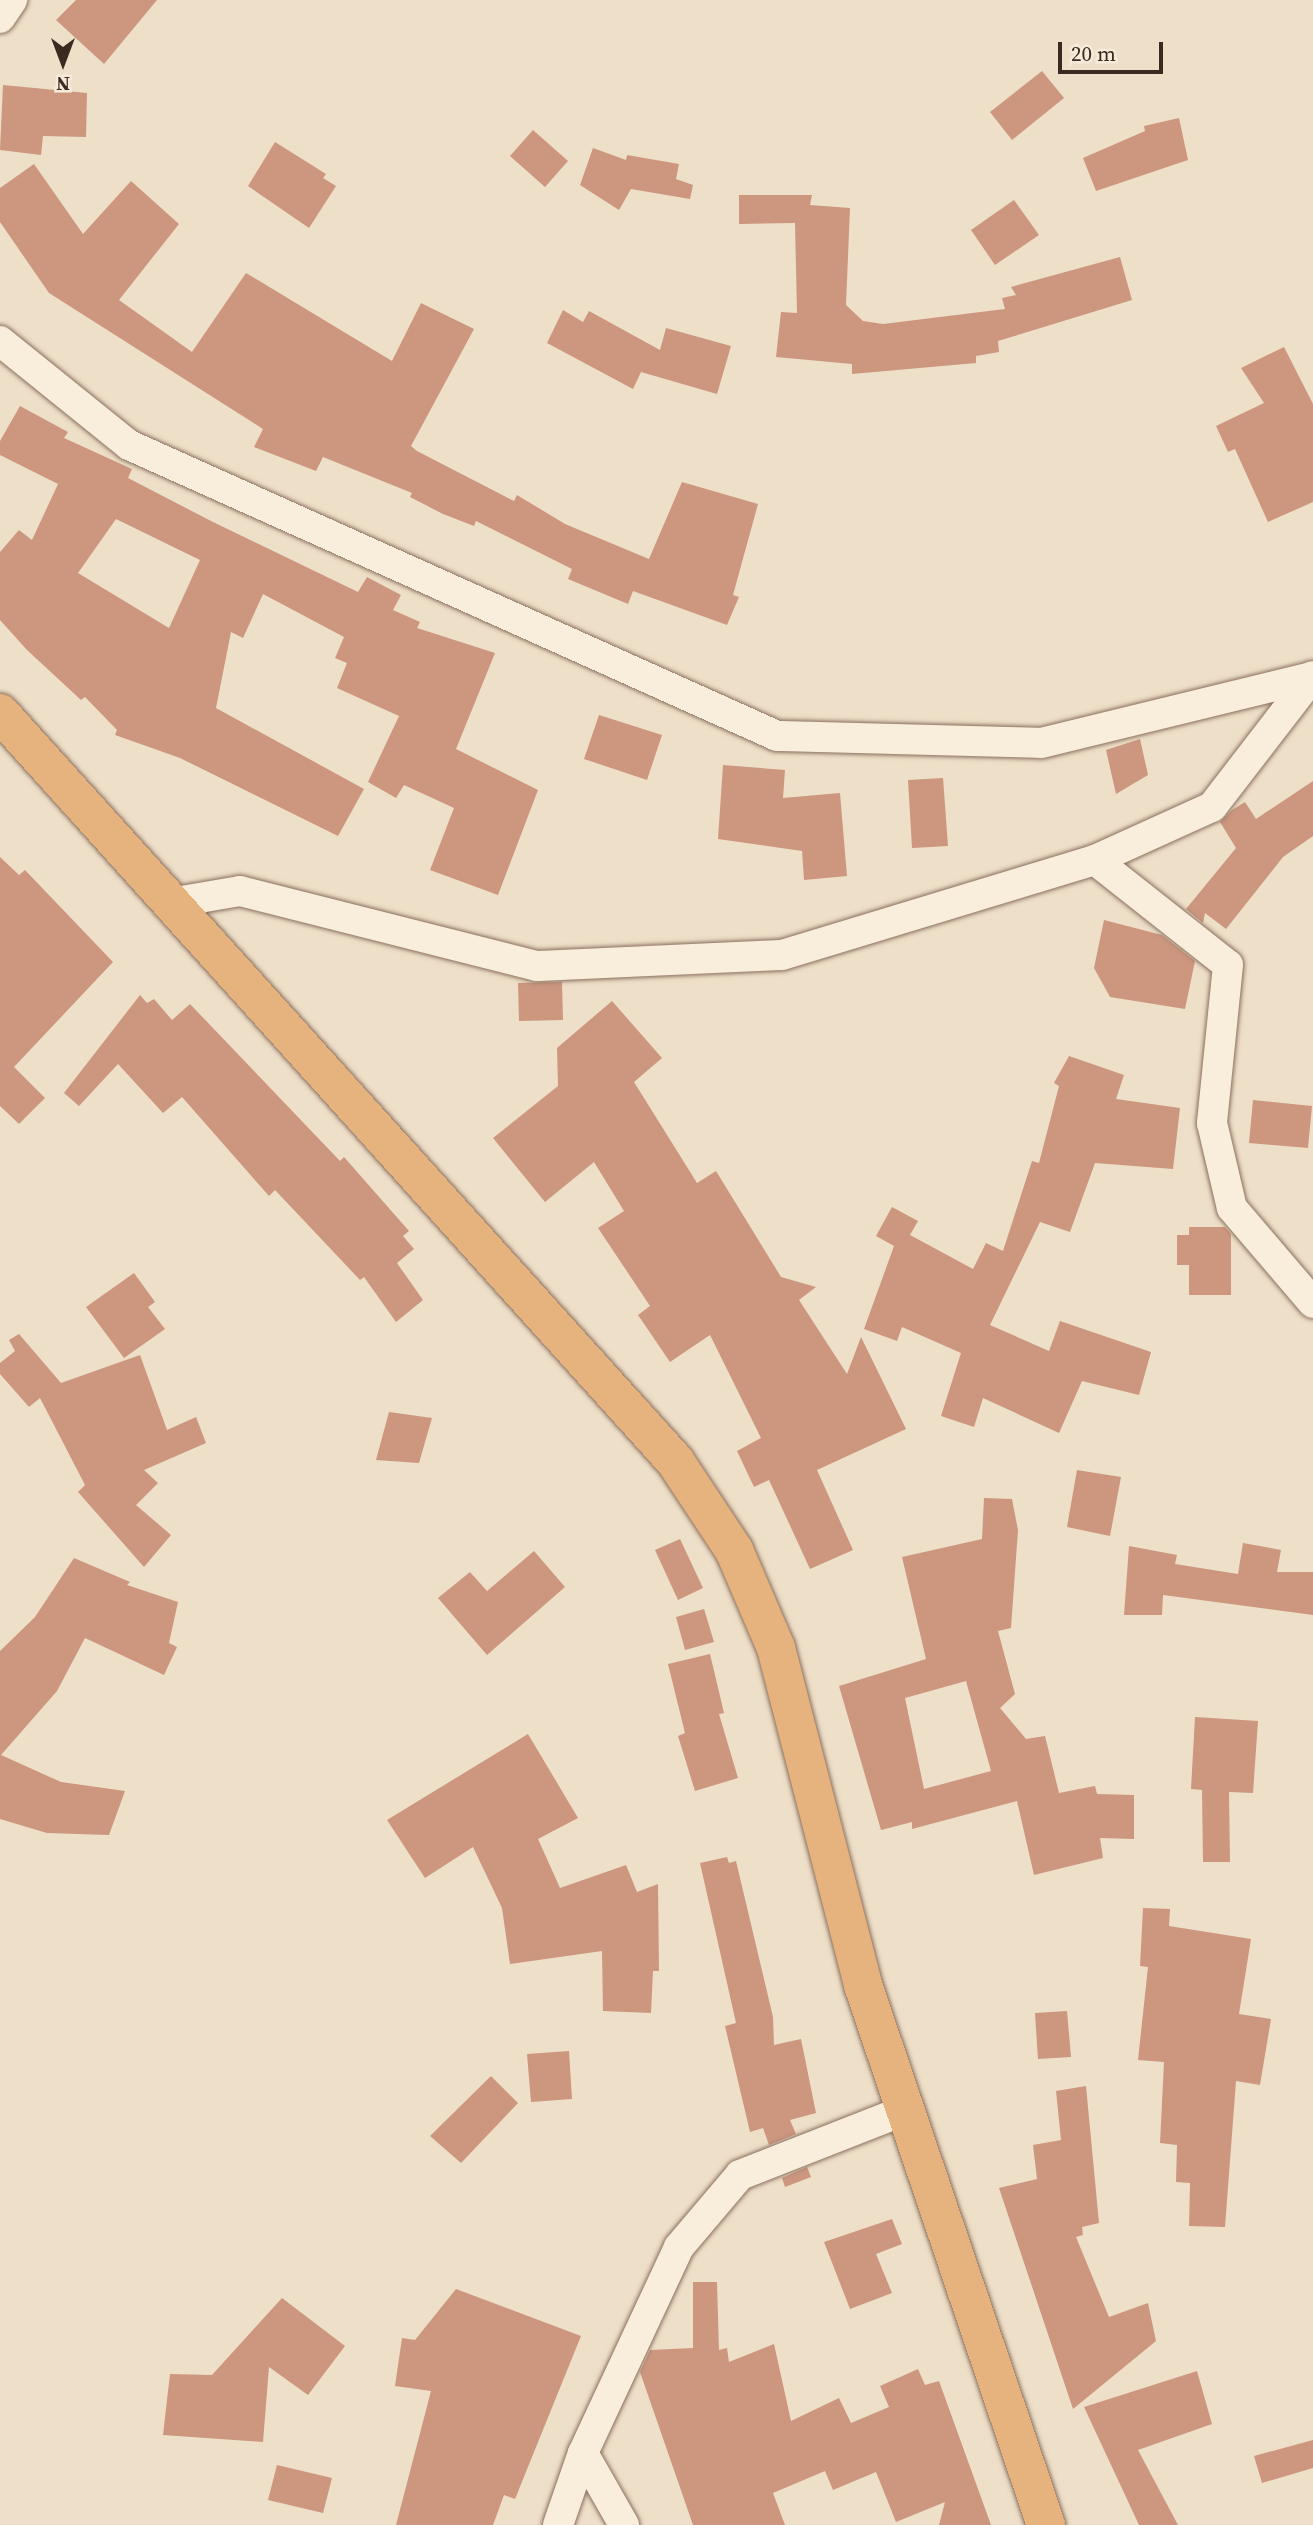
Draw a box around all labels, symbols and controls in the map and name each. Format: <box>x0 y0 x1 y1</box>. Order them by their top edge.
north arrow <box>28 28 98 98</box>
scale bar <box>1061 28 1166 72</box>
text: 20 m <box>1071 39 1116 68</box>
text: N <box>56 71 70 97</box>

